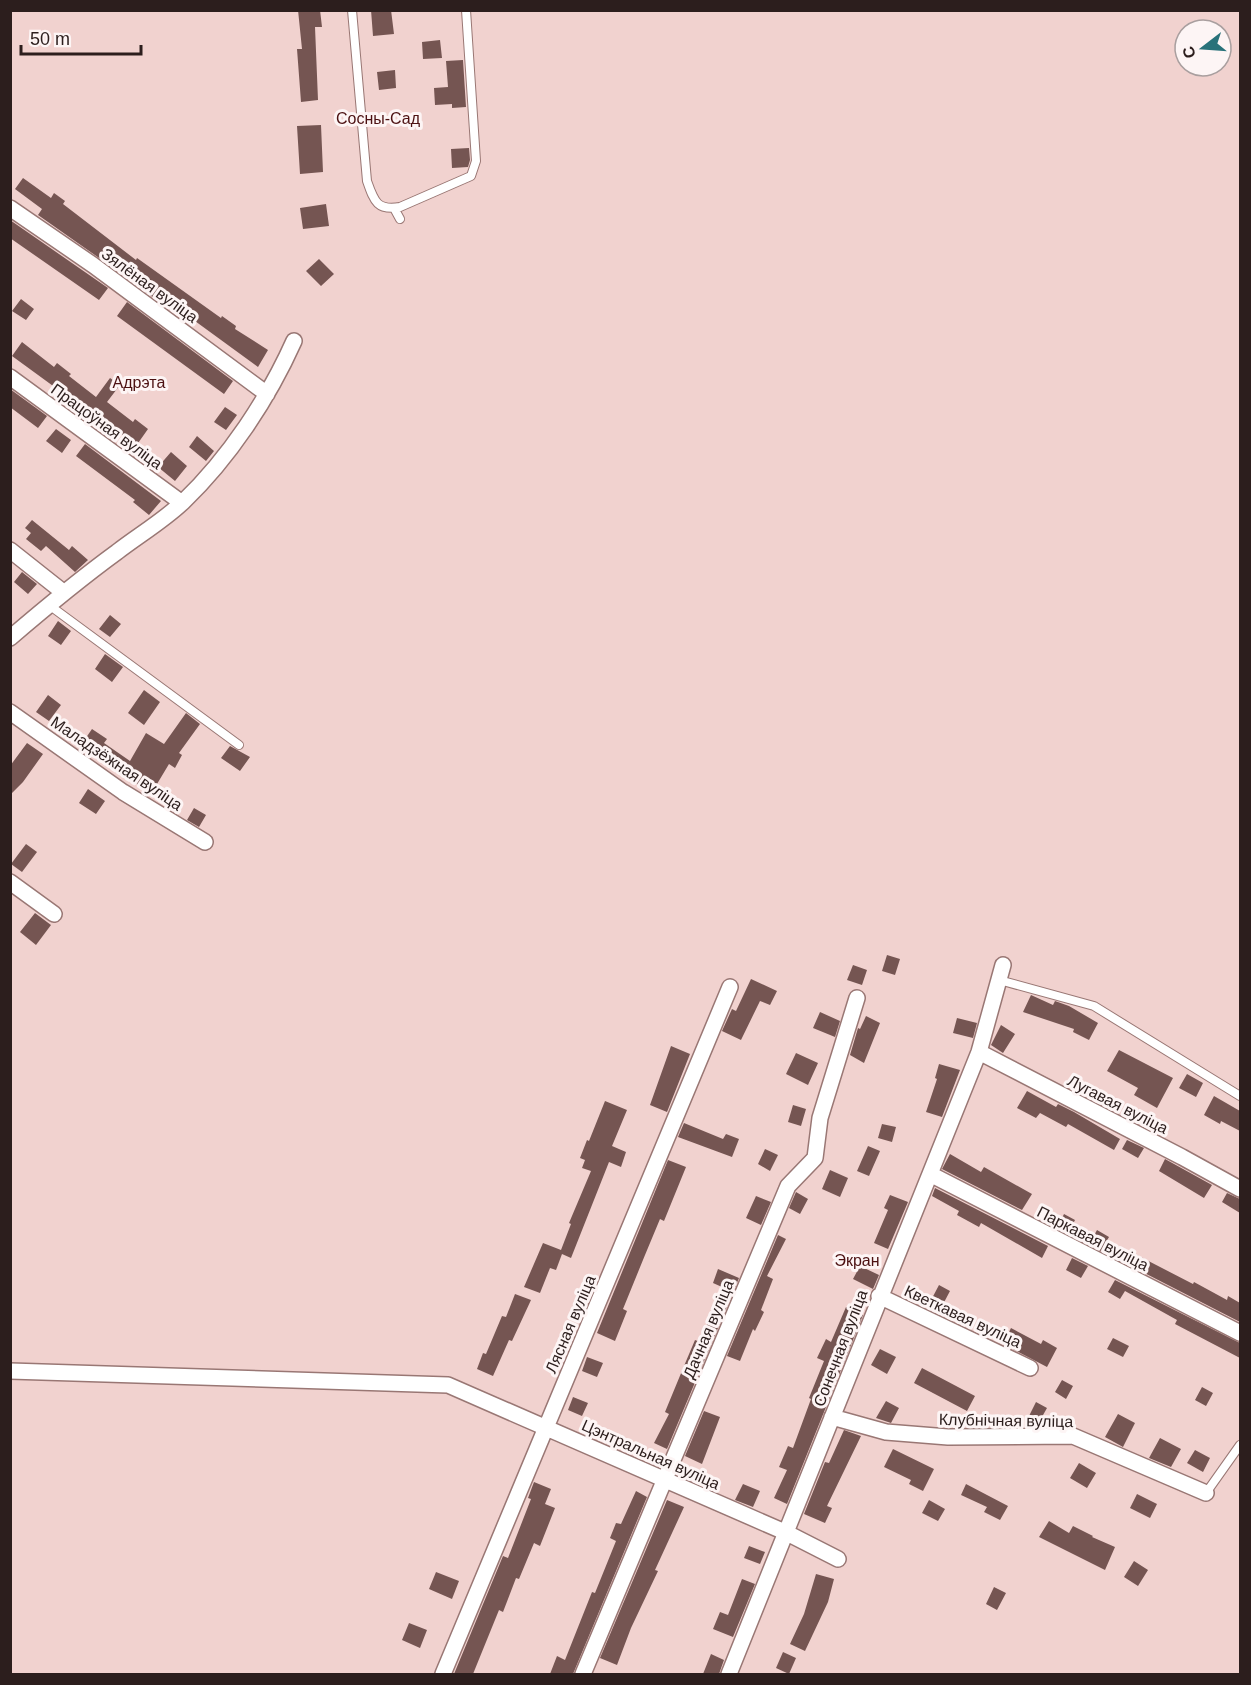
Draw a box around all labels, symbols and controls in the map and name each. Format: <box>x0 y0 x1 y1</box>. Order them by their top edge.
scale bar <box>21 18 141 56</box>
north arrow <box>1173 18 1233 78</box>
text: 50 m <box>30 29 70 49</box>
text: С <box>1179 44 1199 60</box>
park label: Сосны-Сад <box>336 110 421 127</box>
street label: Зялёная вуліца <box>99 245 201 326</box>
park label: Адрэта <box>113 374 165 391</box>
street label: Працоўная вуліца <box>48 381 165 472</box>
street label: Маладзёжная вуліца <box>48 713 186 814</box>
street label: Лугавая вуліца <box>1065 1072 1171 1137</box>
street label: Паркавая вуліца <box>1034 1203 1151 1274</box>
park label: Экран <box>834 1252 880 1269</box>
street label: Лясная вуліца <box>542 1273 599 1376</box>
street label: Дачная вуліца <box>680 1277 737 1381</box>
street label: Кветкавая вуліца <box>902 1282 1024 1351</box>
street label: Сонечная вуліца <box>810 1287 871 1409</box>
street label: Клубнічная вуліца <box>939 1411 1073 1430</box>
street label: Цэнтральная вуліца <box>579 1416 723 1493</box>

